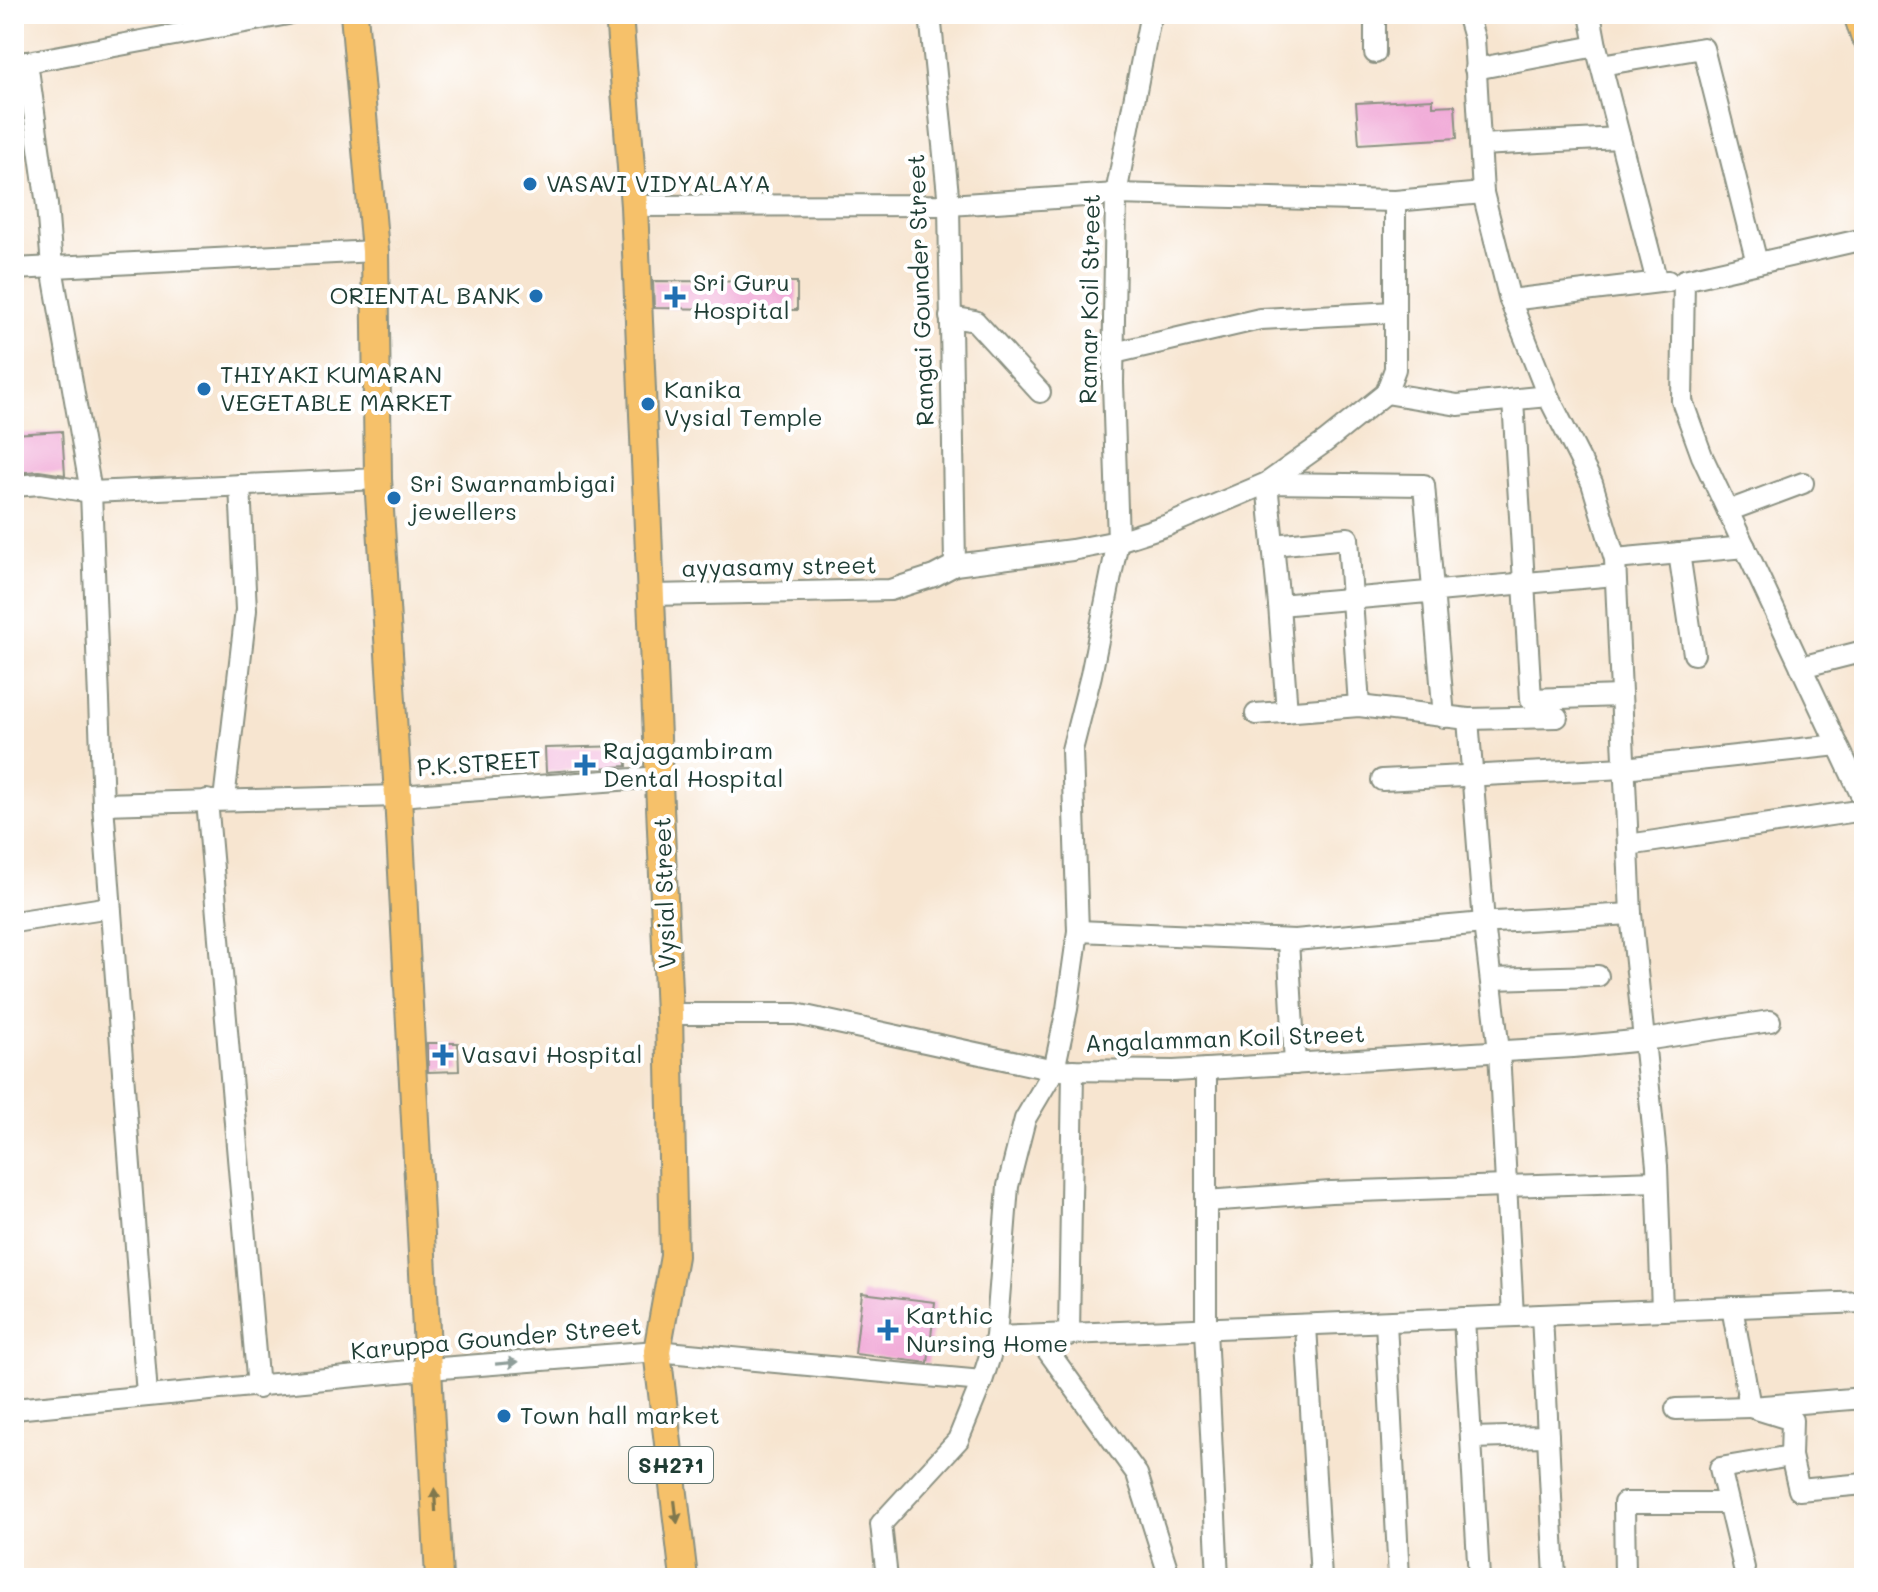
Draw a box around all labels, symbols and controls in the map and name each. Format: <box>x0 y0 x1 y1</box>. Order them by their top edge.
street label: Rangai Gounder Street <box>899 154 940 427</box>
place label: VASAVI VIDYALAYA <box>546 167 771 198</box>
marker: VASAVI VIDYALAYA <box>521 175 539 193</box>
street label: Ramar Koil Street <box>1071 194 1106 404</box>
place label: Sri Guru Hospital <box>693 266 790 325</box>
place label: ORIENTAL BANK <box>330 279 520 310</box>
marker: Sri Guru Hospital <box>664 286 686 308</box>
marker: ORIENTAL BANK <box>527 287 545 305</box>
place label: THIYAKI KUMARAN VEGETABLE MARKET <box>220 358 452 417</box>
place label: Kanika Vysial Temple <box>664 373 823 432</box>
marker: THIYAKI KUMARAN VEGETABLE MARKET <box>195 380 213 398</box>
marker: Kanika Vysial Temple <box>639 395 657 413</box>
place label: Sri Swarnambigai jewellers <box>408 467 616 526</box>
marker: Sri Swarnambigai jewellers <box>385 489 403 507</box>
street label: ayyasamy street <box>681 548 877 583</box>
place label: Rajagambiram Dental Hospital <box>603 734 784 793</box>
street label: P.K.STREET <box>416 743 542 782</box>
marker: Rajagambiram Dental Hospital <box>574 754 596 776</box>
street label: Vysial Street <box>645 817 682 970</box>
street label: Angalamman Koil Street <box>1084 1017 1365 1058</box>
place label: Vasavi Hospital <box>461 1038 642 1069</box>
marker: Vasavi Hospital <box>432 1044 454 1066</box>
place label: Karthic Nursing Home <box>906 1299 1068 1358</box>
street label: Karuppa Gounder Street <box>349 1309 642 1366</box>
marker: Karthic Nursing Home <box>877 1319 899 1341</box>
one-way arrow <box>495 1356 520 1369</box>
place label: Town hall market <box>520 1399 720 1430</box>
marker: Town hall market <box>495 1407 513 1425</box>
road number: SH271 <box>629 1447 713 1483</box>
one-way arrow <box>428 1487 441 1512</box>
one-way arrow <box>670 1500 683 1525</box>

